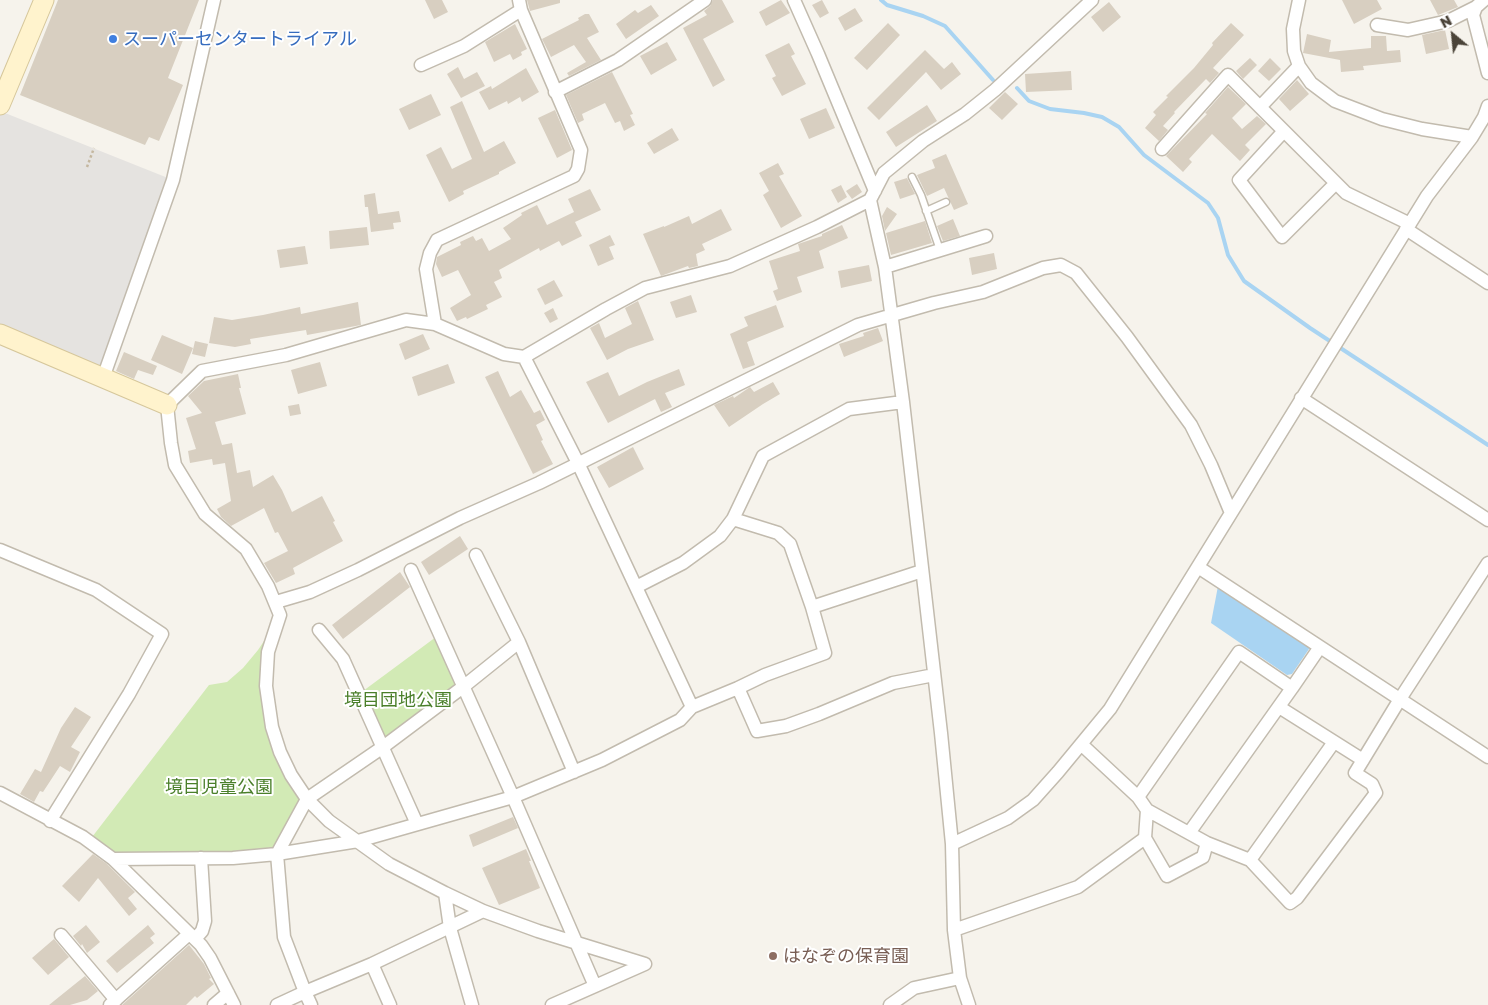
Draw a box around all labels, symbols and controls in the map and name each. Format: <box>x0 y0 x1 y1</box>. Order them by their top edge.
north arrow <box>1428 10 1478 60</box>
text: N <box>1437 11 1454 31</box>
place label: スーパーセンタートライアル <box>123 28 357 50</box>
marker: スーパーセンタートライアル <box>107 33 119 45</box>
park label: 境目団地公園 <box>344 689 452 711</box>
park label: 境目児童公園 <box>165 776 273 798</box>
place label: はなぞの保育園 <box>783 945 909 967</box>
marker: はなぞの保育園 <box>767 950 779 962</box>

